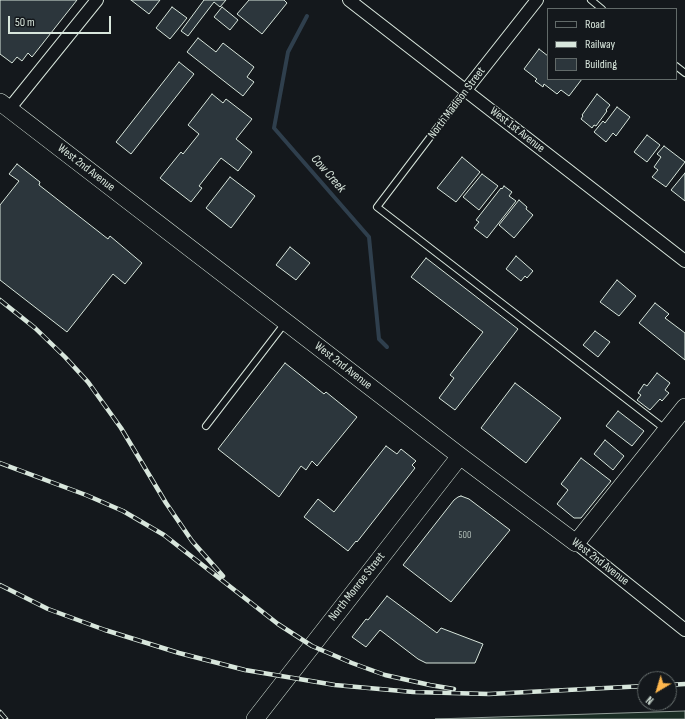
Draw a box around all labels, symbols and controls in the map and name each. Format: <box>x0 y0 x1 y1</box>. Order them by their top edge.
scale bar <box>10 8 113 34</box>
legend <box>547 8 677 80</box>
text: 50 m <box>15 15 35 30</box>
text: Road <box>585 17 605 32</box>
text: Railway <box>585 37 615 52</box>
text: Building <box>585 57 617 72</box>
street label: North Madison Street <box>425 64 489 142</box>
street label: West 1st Avenue <box>487 104 547 156</box>
street label: West 2nd Avenue <box>55 141 117 195</box>
water label: Cow Creek <box>307 152 349 196</box>
street label: West 2nd Avenue <box>312 339 374 393</box>
house number: 500 <box>459 529 471 541</box>
street label: West 2nd Avenue <box>569 535 631 589</box>
street label: North Monroe Street <box>326 550 388 624</box>
north arrow <box>637 671 677 711</box>
text: N <box>644 693 656 707</box>

